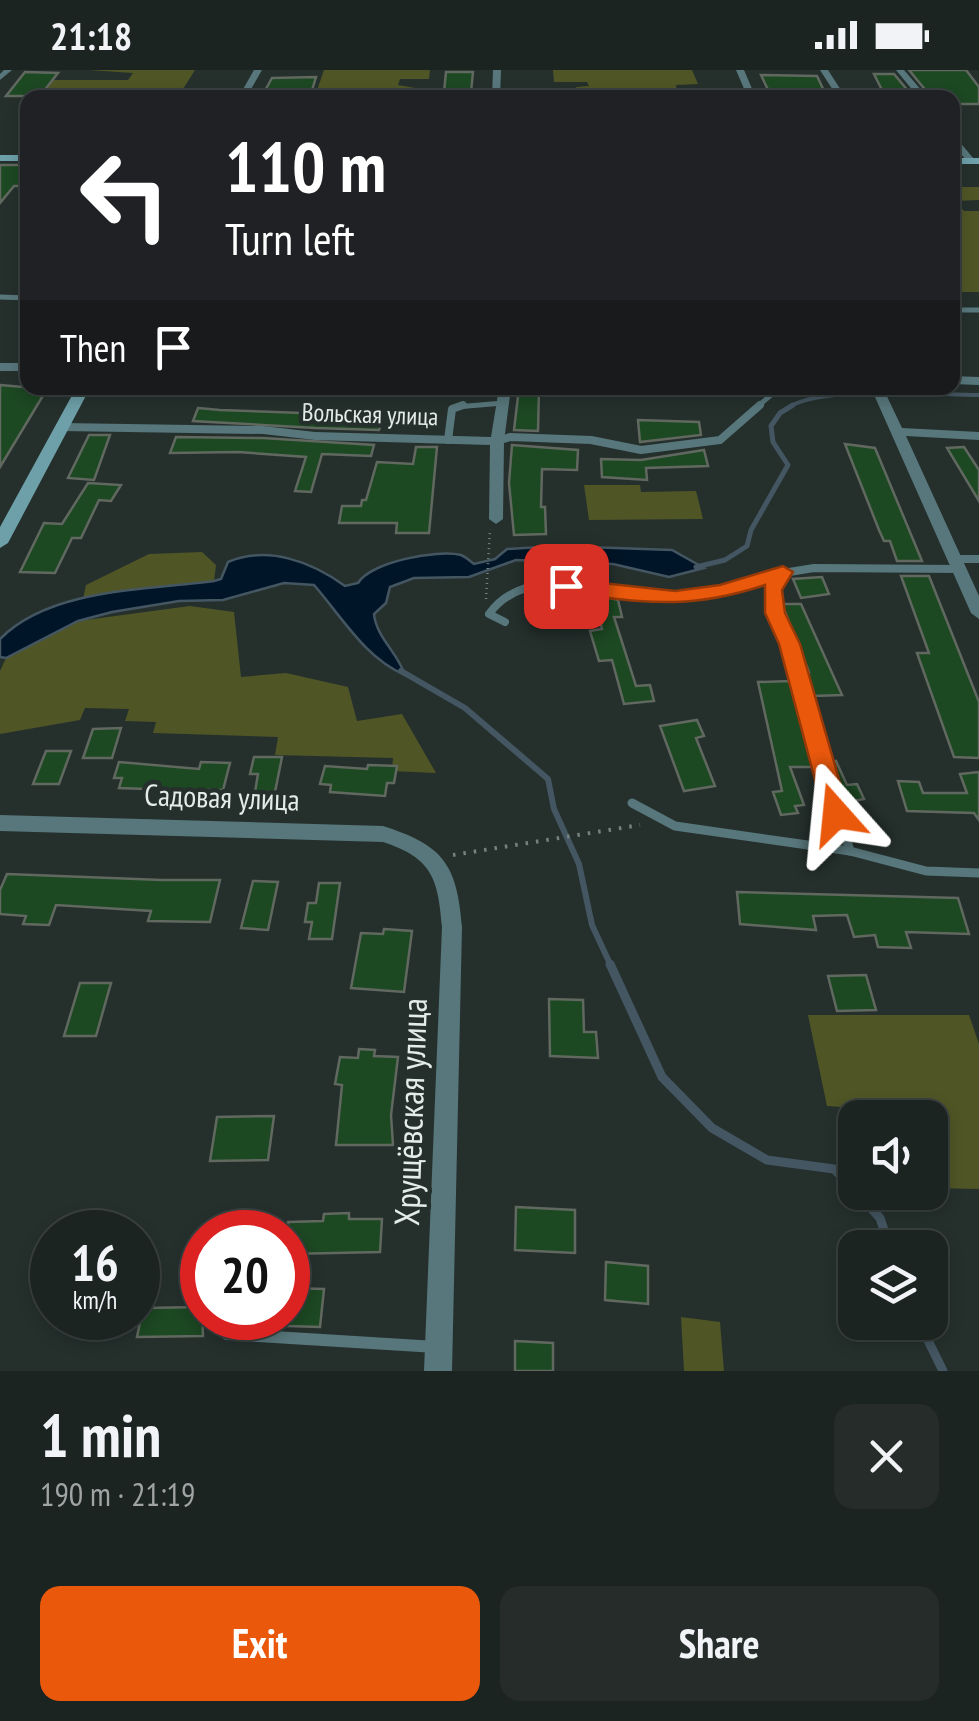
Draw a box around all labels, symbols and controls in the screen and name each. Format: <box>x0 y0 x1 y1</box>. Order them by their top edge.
text: 21:18 <box>50 11 132 60</box>
text: 110 m <box>225 121 386 211</box>
icon: left <box>60 130 190 260</box>
text: Turn left <box>225 209 355 267</box>
icon: arrive <box>146 320 201 375</box>
text: Then <box>60 323 126 372</box>
street label: Вольская улица <box>301 396 439 432</box>
pin <box>524 544 609 629</box>
icon: arrive <box>539 559 594 614</box>
position arrow <box>784 762 888 866</box>
street label: Садовая улица <box>144 774 300 819</box>
street label: Хрущёвская улица <box>383 997 437 1227</box>
map controls <box>838 1100 948 1340</box>
button: sound <box>838 1100 948 1210</box>
speed limit sign: 20 <box>180 1210 310 1340</box>
text: 16 <box>71 1230 119 1295</box>
button: layers <box>838 1230 948 1340</box>
text: km/h <box>73 1284 117 1316</box>
text: 1 min <box>40 1396 161 1474</box>
button: close <box>834 1404 939 1509</box>
text: 190 m · 21:19 <box>40 1473 195 1515</box>
button: Exit <box>40 1586 480 1701</box>
button: Share <box>500 1586 939 1701</box>

